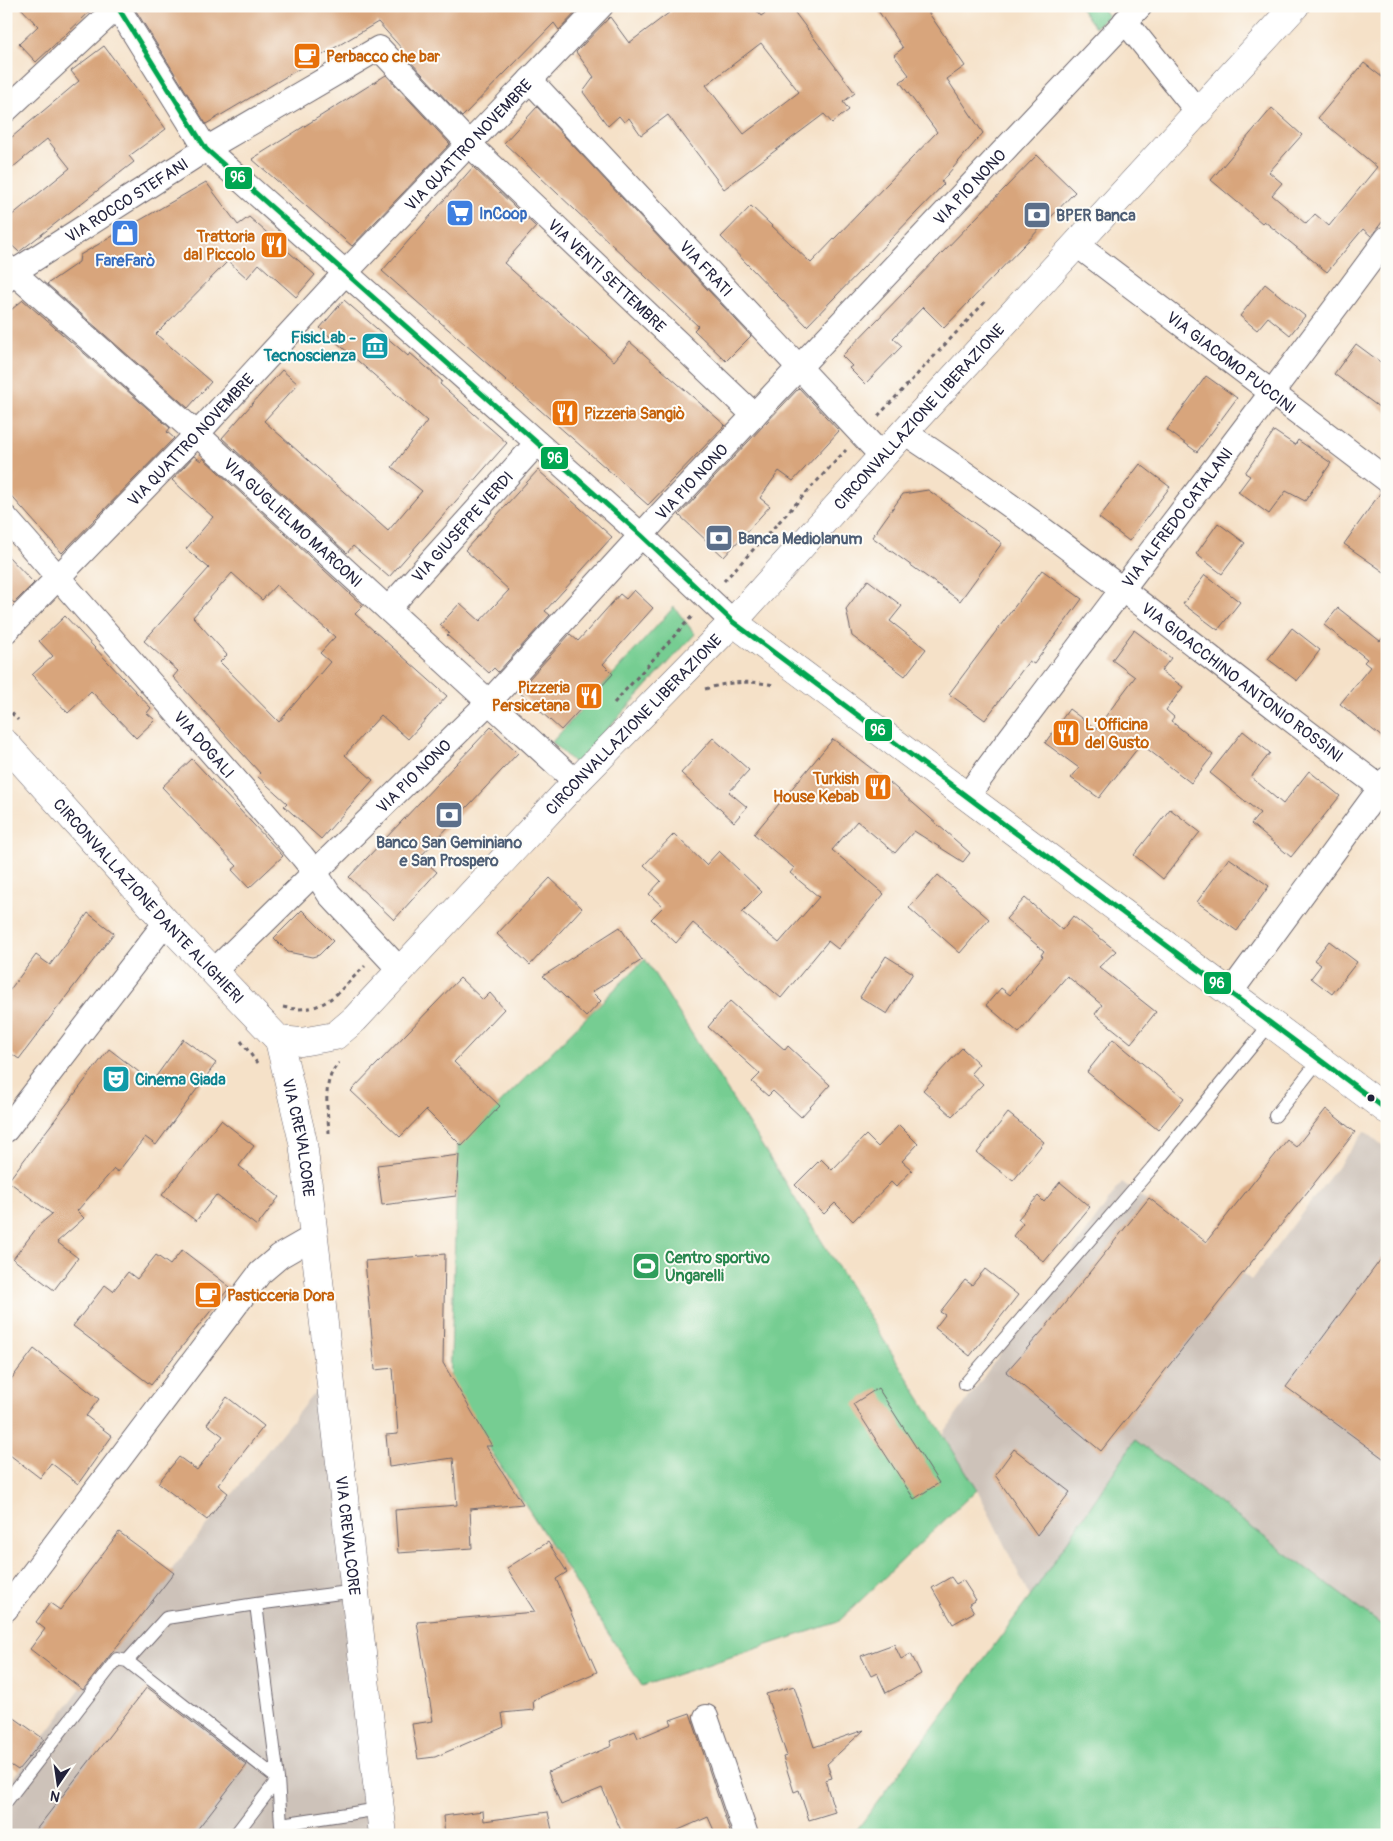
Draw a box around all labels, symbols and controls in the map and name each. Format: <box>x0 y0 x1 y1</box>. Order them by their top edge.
cafe icon: Perbacco che bar <box>292 41 322 71</box>
place label: Perbacco che bar <box>326 47 440 67</box>
street label: VIA QUATTRO NOVEMBRE <box>401 75 537 215</box>
street label: VIA PIO NONO <box>930 145 1011 230</box>
street label: VIA ROCCO STEFANI <box>62 154 192 247</box>
line badge: 96 <box>224 166 253 190</box>
text: 96 <box>230 169 246 186</box>
supermarket icon: InCoop <box>445 198 475 228</box>
bank icon: BPER Banca <box>1022 200 1052 230</box>
place label: InCoop <box>479 204 528 224</box>
place label: BPER Banca <box>1056 206 1136 226</box>
street label: VIA VENTI SETTEMBRE <box>543 215 670 337</box>
shop icon: FareFarò <box>110 218 140 248</box>
place label: Trattoria dal Piccolo <box>184 227 256 265</box>
restaurant icon: Trattoria dal Piccolo <box>259 230 289 260</box>
street label: VIA FRATI <box>675 237 737 301</box>
place label: FareFarò <box>95 251 155 271</box>
street label: VIA GIACOMO PUCCINI <box>1162 308 1300 418</box>
street label: CIRCONVALLAZIONE LIBERAZIONE <box>830 320 1009 514</box>
place label: FisicLab - Tecnoscienza <box>263 328 357 366</box>
museum icon: FisicLab - Tecnoscienza <box>360 331 390 361</box>
street label: VIA QUATTRO NOVEMBRE <box>124 370 259 511</box>
restaurant icon: Pizzeria Sangiò <box>550 398 580 428</box>
place label: Pizzeria Sangiò <box>584 404 685 424</box>
street label: VIA PIO NONO <box>652 440 733 524</box>
street label: VIA ALFREDO CATALANI <box>1118 444 1238 592</box>
line badge: 96 <box>540 446 569 470</box>
text: 96 <box>547 450 563 467</box>
street label: VIA GUGLIELMO MARCONI <box>219 454 366 592</box>
street label: VIA GIUSEPPE VERDI <box>408 467 518 587</box>
bank icon: Banca Mediolanum <box>704 523 734 553</box>
place label: Banca Mediolanum <box>738 529 862 549</box>
street label: VIA GIOACCHINO ANTONIO ROSSINI <box>1137 599 1347 767</box>
street label: CIRCONVALLAZIONE LIBERAZIONE <box>541 630 727 819</box>
place label: Pizzeria Persicetana <box>492 678 571 716</box>
restaurant icon: Pizzeria Persicetana <box>574 681 604 711</box>
street label: VIA DOGALI <box>169 707 238 783</box>
place label: L'Officina del Gusto <box>1085 715 1149 753</box>
line badge: 96 <box>864 718 893 742</box>
restaurant icon: L'Officina del Gusto <box>1051 718 1081 748</box>
text: 96 <box>870 722 886 739</box>
street label: VIA PIO NONO <box>372 736 456 818</box>
place label: Turkish House Kebab <box>773 769 859 807</box>
restaurant icon: Turkish House Kebab <box>863 772 893 802</box>
street label: CIRCONVALLAZIONE DANTE ALIGHIERI <box>49 794 248 1008</box>
bank icon: Banco San Geminiano e San Prospero <box>434 800 464 830</box>
place label: Banco San Geminiano e San Prospero <box>376 833 522 871</box>
line badge: 96 <box>1203 971 1232 995</box>
text: 96 <box>1209 975 1225 992</box>
theatre icon: Cinema Giada <box>101 1064 131 1094</box>
place label: Cinema Giada <box>135 1070 226 1090</box>
street label: VIA CREVALCORE <box>277 1077 318 1198</box>
unlabelled marker <box>1366 1093 1376 1103</box>
place label: Centro sportivo Ungarelli <box>665 1248 770 1286</box>
sports icon: Centro sportivo Ungarelli <box>631 1251 661 1281</box>
cafe icon: Pasticceria Dora <box>193 1280 223 1310</box>
place label: Pasticceria Dora <box>227 1286 335 1306</box>
street label: VIA CREVALCORE <box>331 1475 364 1597</box>
north arrow <box>32 1758 82 1808</box>
text: N <box>49 1787 62 1806</box>

